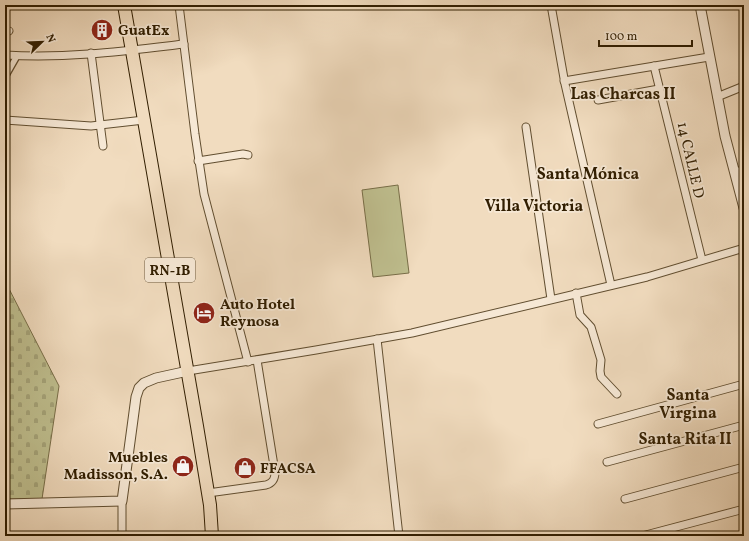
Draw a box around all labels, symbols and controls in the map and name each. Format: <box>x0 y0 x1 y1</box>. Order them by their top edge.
building icon: GuatEx <box>89 17 115 43</box>
place label: GuatEx <box>118 21 170 42</box>
north arrow <box>22 22 62 62</box>
scale bar <box>599 22 692 48</box>
text: 100 m <box>605 29 638 45</box>
text: N <box>41 32 58 45</box>
district label: Las Charcas II <box>570 84 676 106</box>
street label: 14 CALLE D <box>671 120 709 201</box>
district label: Santa Mónica <box>537 164 639 186</box>
district label: Villa Victoria <box>485 196 584 218</box>
road number: RN-1B <box>145 258 195 282</box>
place label: Auto Hotel Reynosa <box>220 295 295 333</box>
hotel icon: Auto Hotel Reynosa <box>191 300 217 326</box>
district label: Santa Virgina <box>659 385 717 425</box>
district label: Santa Rita II <box>638 429 732 451</box>
place label: Muebles Madisson, S.A. <box>64 448 168 486</box>
shop icon: Muebles Madisson, S.A. <box>170 453 196 479</box>
shop icon: FFACSA <box>232 455 258 481</box>
place label: FFACSA <box>260 459 316 480</box>

